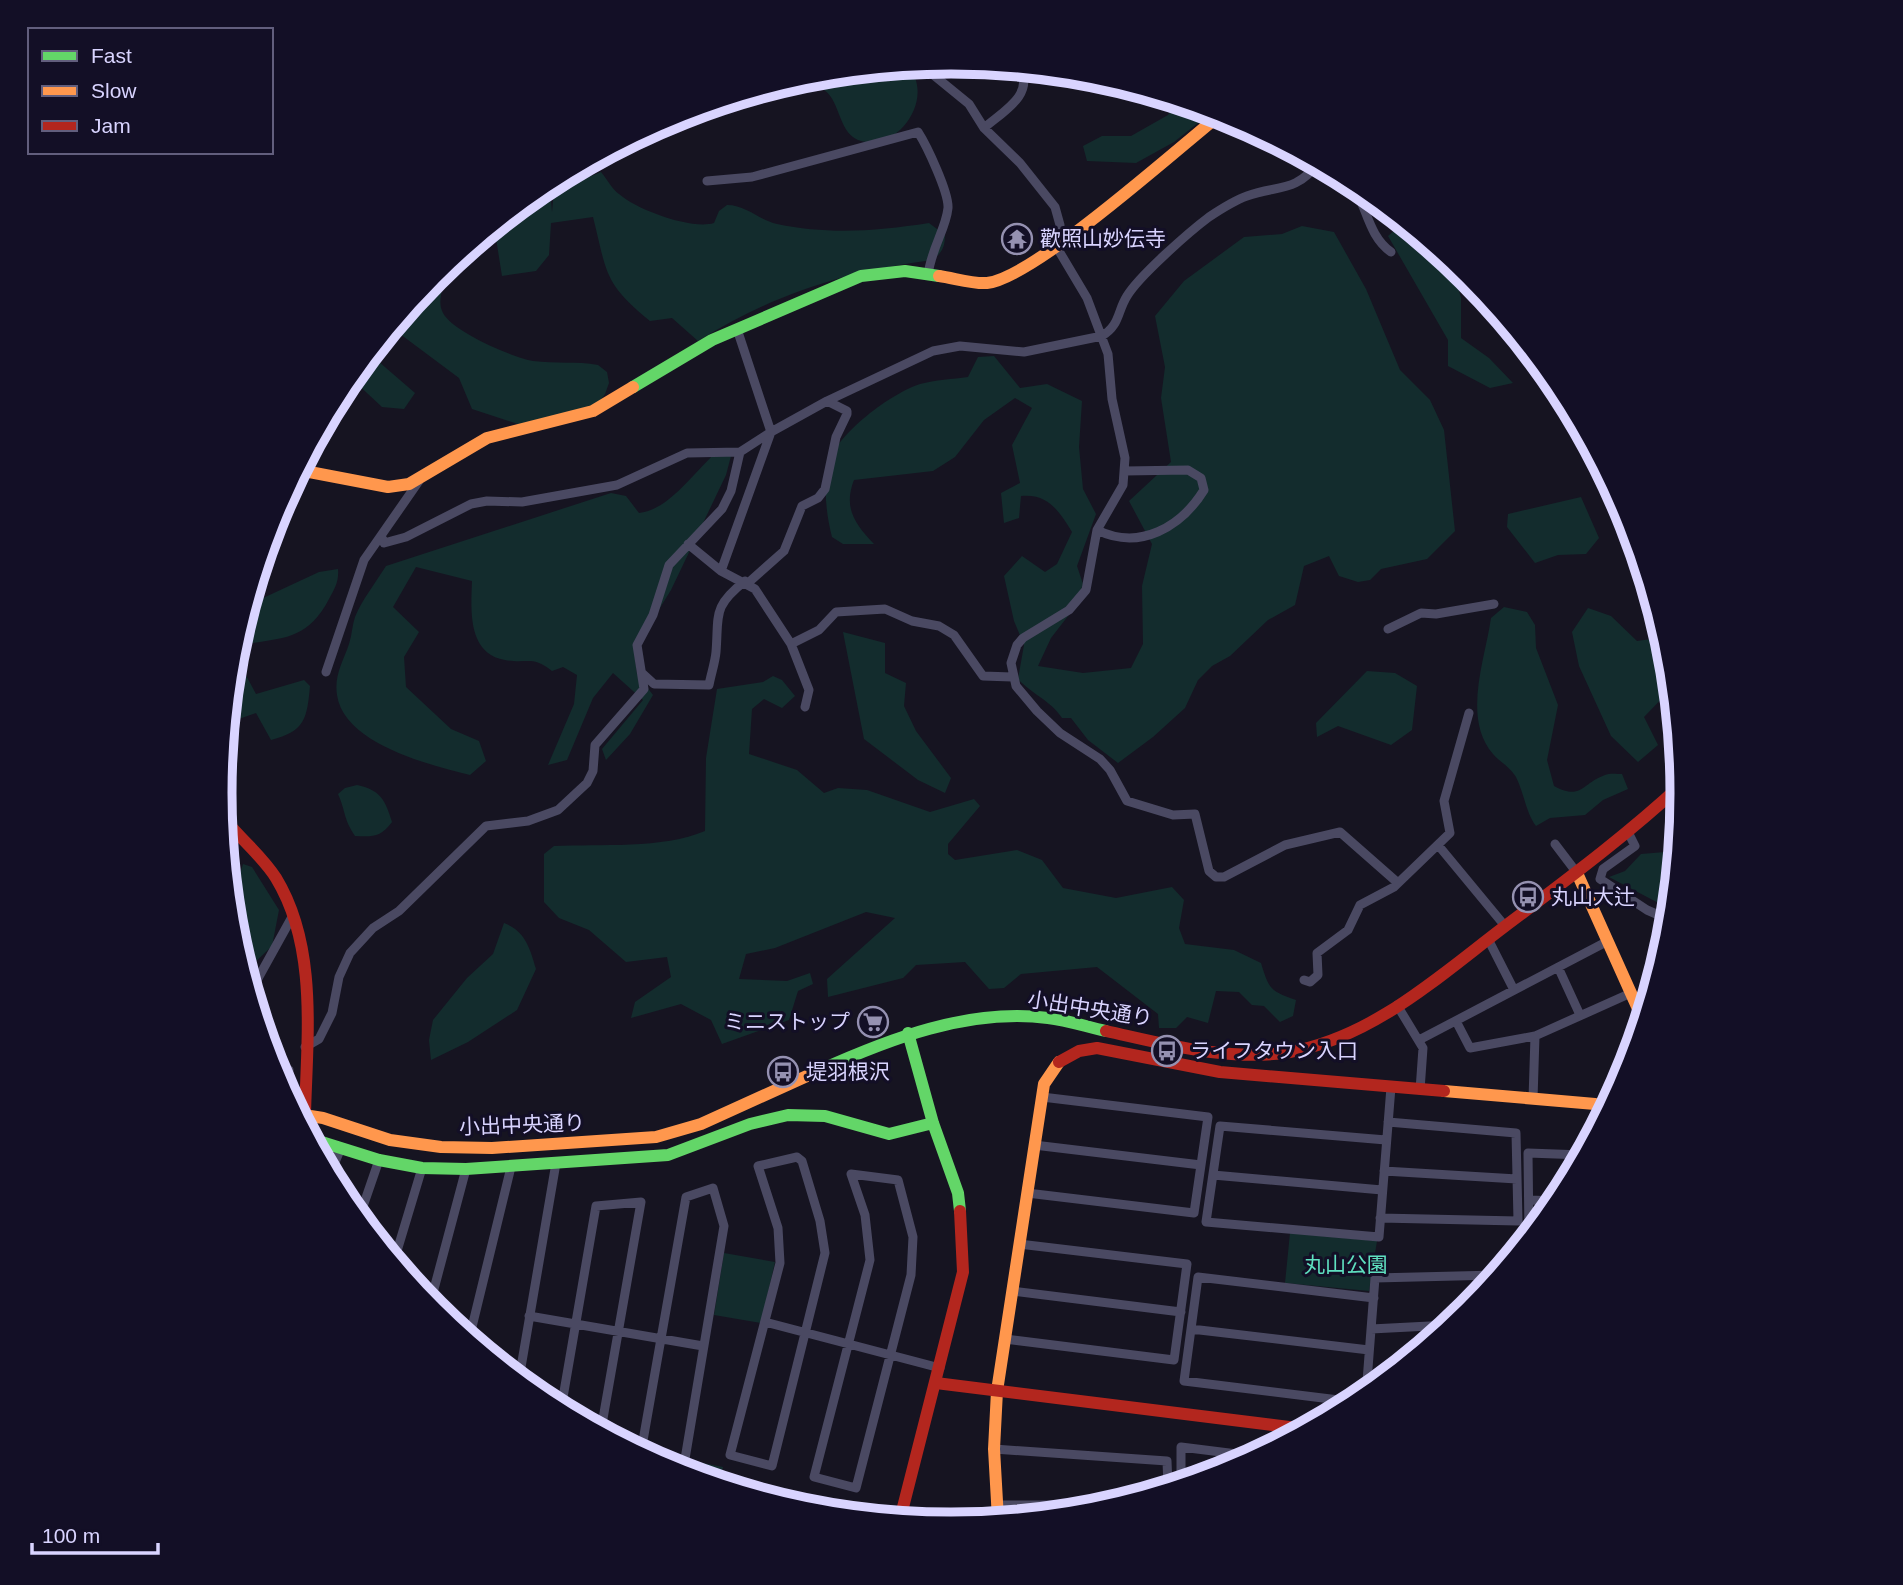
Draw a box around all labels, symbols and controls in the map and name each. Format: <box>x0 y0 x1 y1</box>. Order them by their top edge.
legend <box>28 28 273 154</box>
text: Fast <box>91 44 132 67</box>
text: Slow <box>91 79 137 102</box>
text: Jam <box>91 114 131 137</box>
temple icon: 歡照山妙伝寺 <box>1000 222 1034 256</box>
place label: 歡照山妙伝寺 <box>1040 227 1166 250</box>
bus stop icon: 丸山大辻 <box>1511 880 1545 914</box>
place label: 丸山大辻 <box>1551 885 1635 908</box>
street label: 小出中央通り <box>1026 987 1154 1030</box>
supermarket icon: ミニストップ <box>856 1005 890 1039</box>
place label: ミニストップ <box>724 1010 850 1033</box>
bus stop icon: ライフタウン入口 <box>1150 1034 1184 1068</box>
place label: ライフタウン入口 <box>1190 1039 1358 1062</box>
bus stop icon: 堤羽根沢 <box>766 1055 800 1089</box>
place label: 堤羽根沢 <box>806 1060 890 1083</box>
street label: 小出中央通り <box>459 1111 585 1138</box>
park label: 丸山公園 <box>1304 1253 1388 1276</box>
scale bar <box>32 1512 158 1556</box>
text: 100 m <box>42 1524 100 1547</box>

